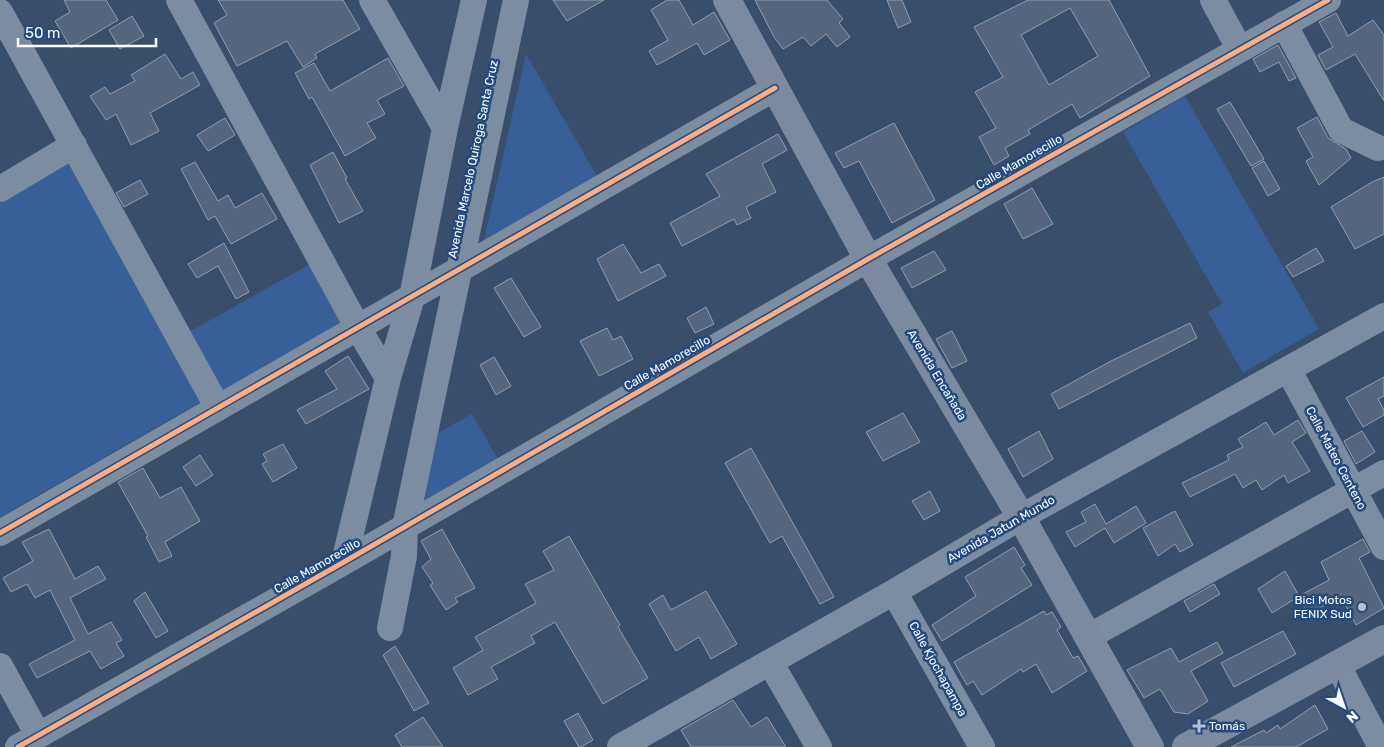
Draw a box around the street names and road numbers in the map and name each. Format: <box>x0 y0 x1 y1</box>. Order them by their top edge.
street label: Avenida Marcelo Quiroga Santa Cruz <box>445 59 501 259</box>
street label: Calle Mamorecillo <box>973 132 1065 192</box>
street label: Avenida Encañada <box>904 327 970 423</box>
street label: Calle Mamorecillo <box>621 333 713 393</box>
street label: Calle Mateo Centeno <box>1303 404 1369 512</box>
street label: Avenida Jatun Mundo <box>945 492 1057 566</box>
street label: Calle Mamorecillo <box>271 536 363 596</box>
street label: Calle Kjochapampa <box>906 619 970 719</box>

